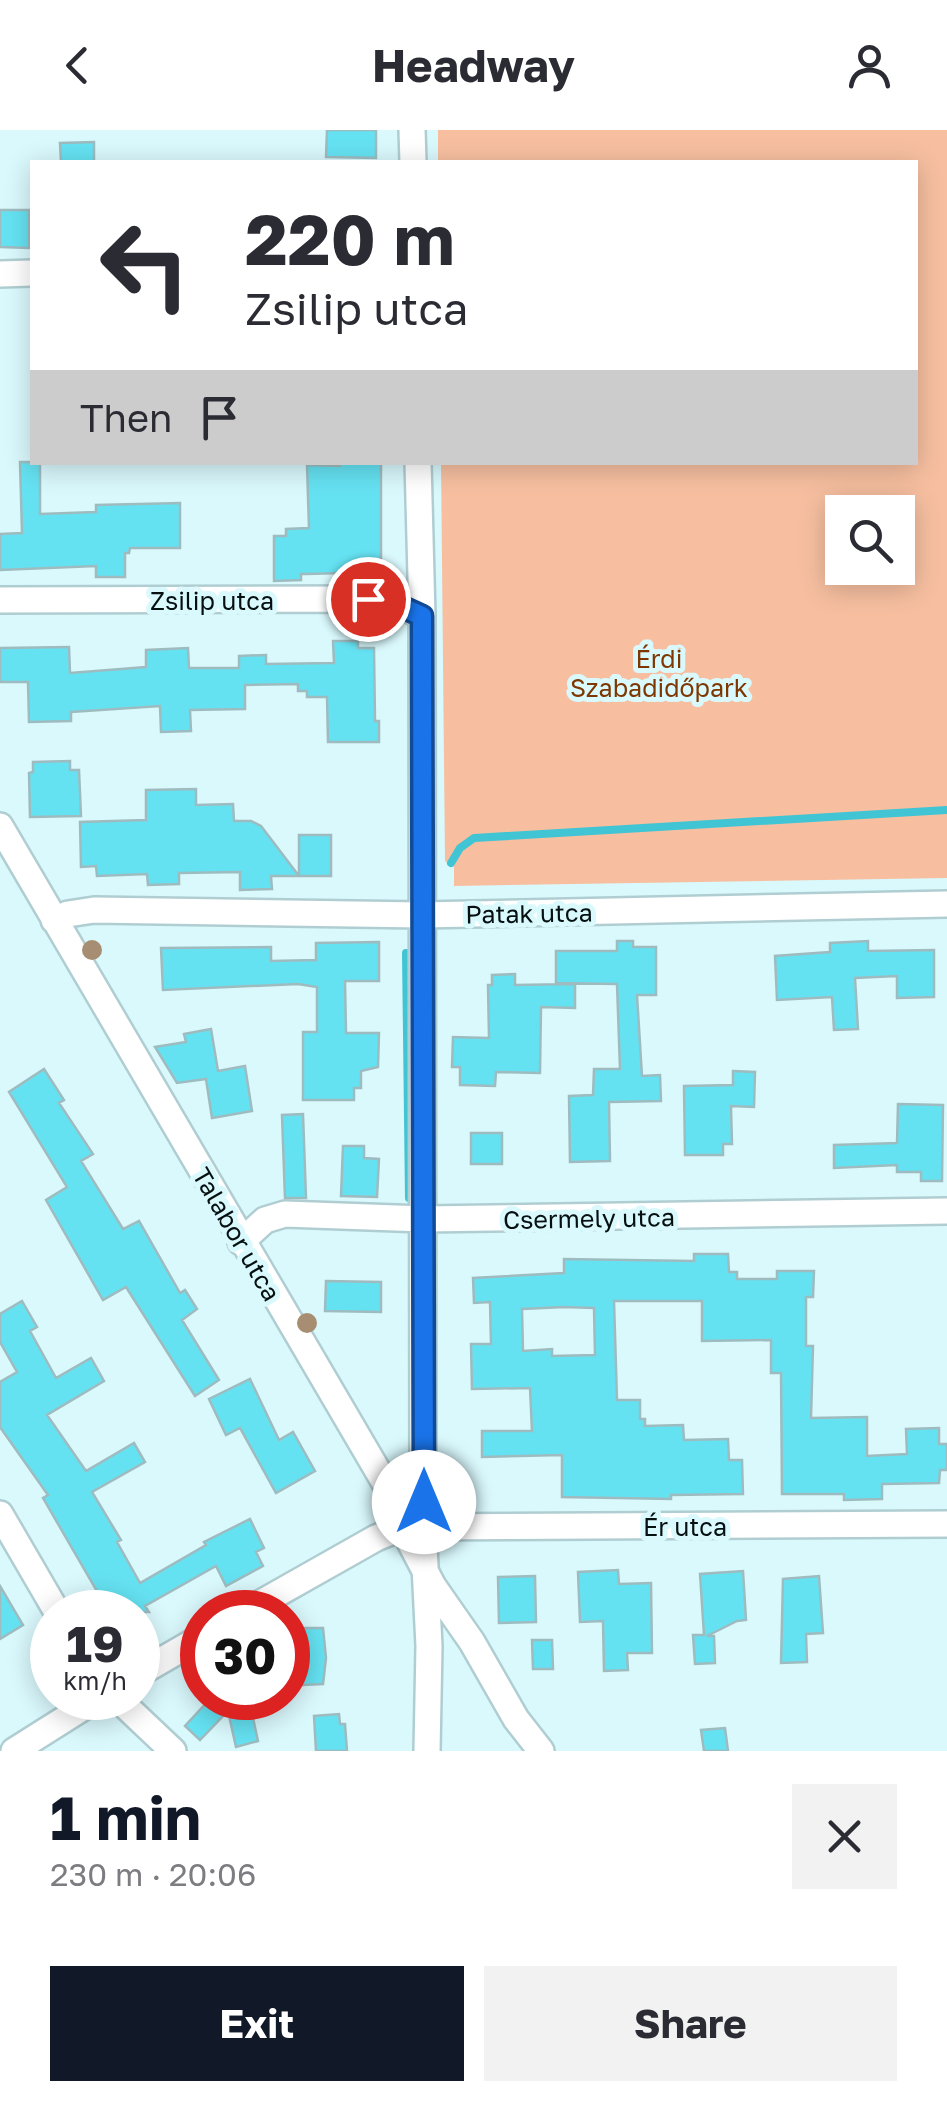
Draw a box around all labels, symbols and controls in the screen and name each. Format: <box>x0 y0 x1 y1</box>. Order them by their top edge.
icon: back <box>50 38 105 93</box>
text: Headway <box>372 38 575 92</box>
icon: person <box>842 38 897 93</box>
text: 220 m <box>245 196 455 280</box>
icon: left <box>80 200 210 330</box>
text: Zsilip utca <box>245 281 468 335</box>
icon: arrive <box>192 390 247 445</box>
text: Then <box>80 395 172 440</box>
map controls <box>825 495 915 585</box>
button: search <box>825 495 915 585</box>
pin <box>326 557 411 642</box>
icon: arrive <box>341 572 396 627</box>
street label: Zsilip utca <box>150 585 274 616</box>
park label: Érdi Szabadidőpark <box>570 643 748 703</box>
street label: Patak utca <box>465 896 593 930</box>
street label: Talabor utca <box>186 1162 288 1306</box>
street label: Csermely utca <box>503 1201 675 1235</box>
position arrow <box>372 1450 476 1554</box>
street label: Ér utca <box>643 1511 727 1542</box>
speed limit sign: 30 <box>180 1590 310 1720</box>
text: 19 <box>66 1613 124 1673</box>
text: km/h <box>63 1665 127 1696</box>
text: 1 min <box>50 1781 201 1853</box>
button: close <box>792 1784 897 1889</box>
text: 230 m · 20:06 <box>50 1855 256 1893</box>
button: Exit <box>50 1966 464 2081</box>
button: Share <box>484 1966 897 2081</box>

